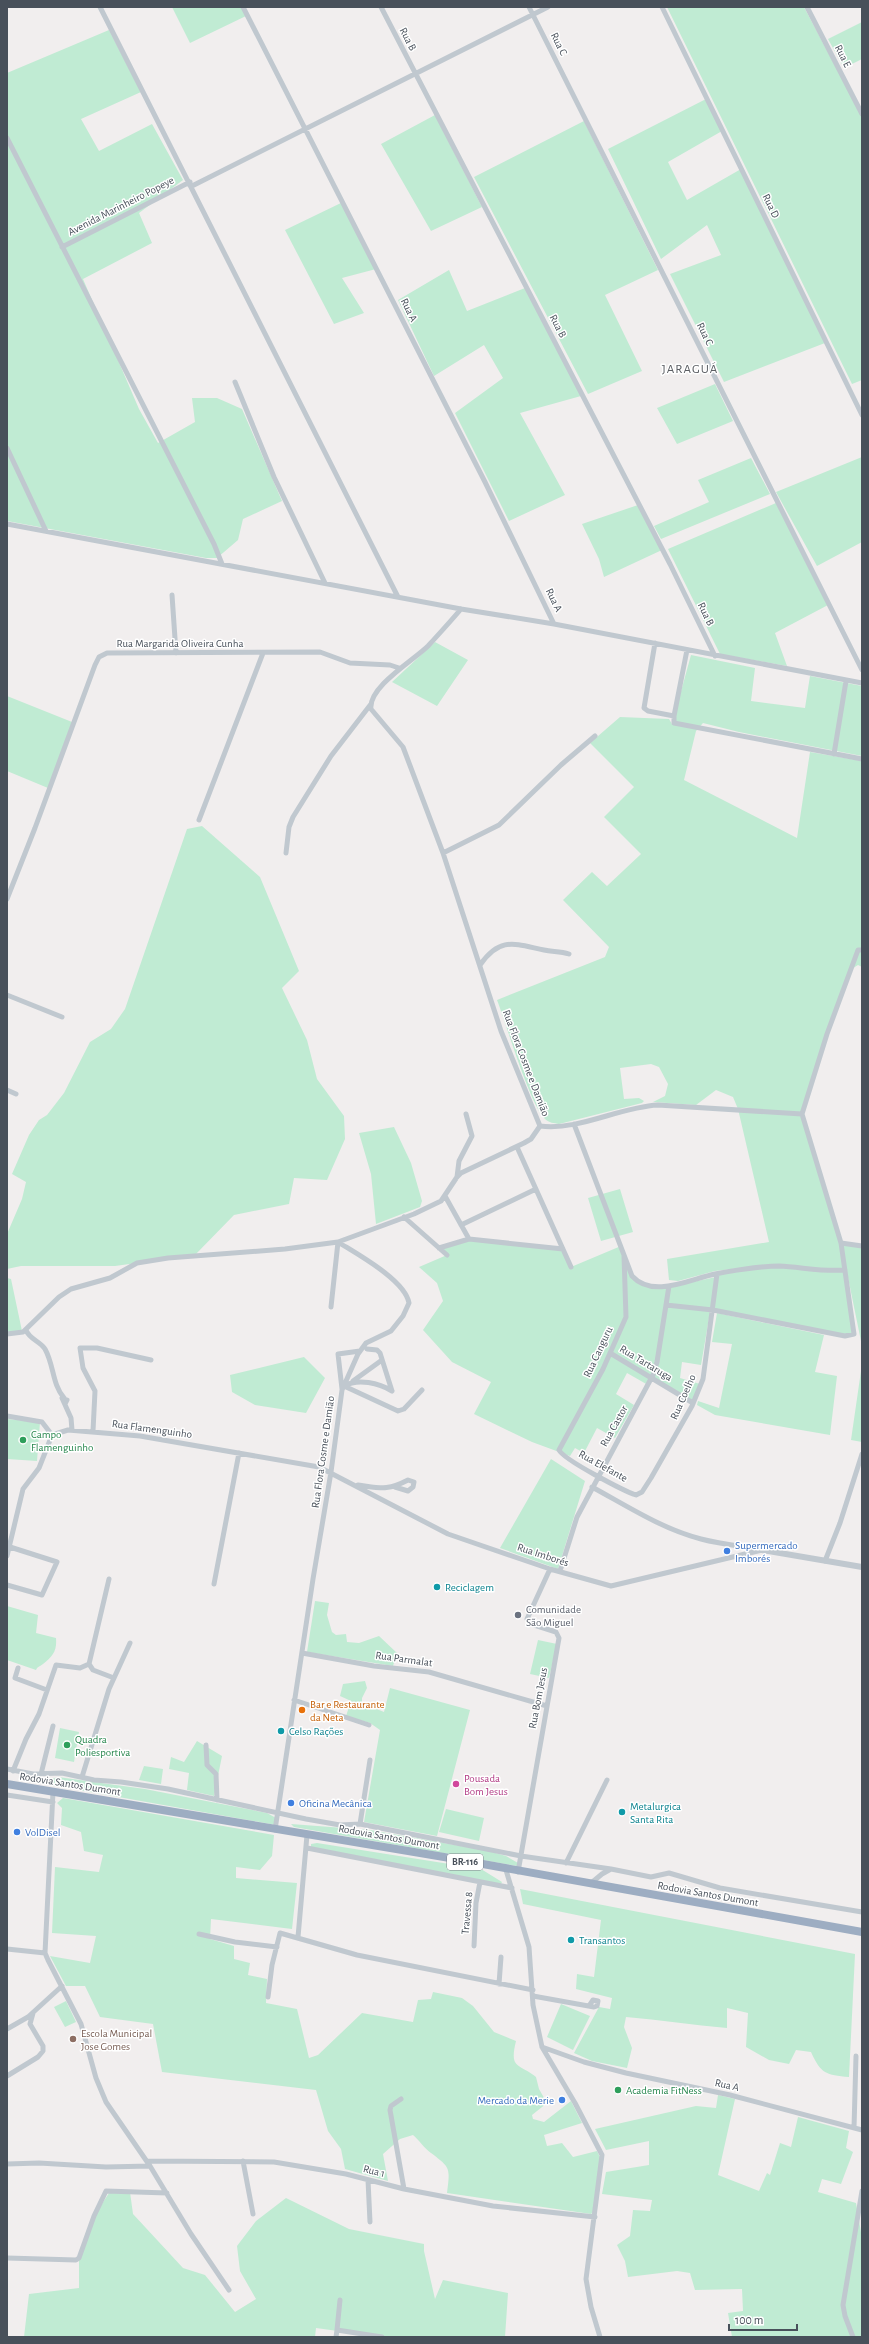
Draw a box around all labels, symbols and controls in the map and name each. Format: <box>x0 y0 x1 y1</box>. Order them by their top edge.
street label: Rua B <box>398 26 418 52</box>
street label: Rua C <box>549 31 569 57</box>
street label: Rua E <box>833 43 854 70</box>
street label: Avenida Marinheiro Popeye <box>66 174 176 238</box>
street label: Rua D <box>760 192 782 220</box>
street label: Rua A <box>399 296 420 324</box>
street label: Rua B <box>548 313 568 339</box>
street label: Rua C <box>695 321 715 347</box>
district label: JARAGUÁ <box>662 362 718 376</box>
street label: Rua A <box>544 586 565 614</box>
street label: Rua B <box>696 601 716 627</box>
street label: Rua Margarida Oliveira Cunha <box>117 638 243 649</box>
street label: Rua Flora Cosme e Damião <box>501 1008 551 1118</box>
street label: Rua Canguru <box>581 1324 615 1379</box>
street label: Rua Tartaruga <box>618 1343 674 1383</box>
street label: Rua Coelho <box>668 1373 698 1421</box>
street label: Rua Flora Cosme e Damião <box>310 1395 336 1509</box>
street label: Rua Castor <box>598 1403 630 1449</box>
street label: Rua Flamenguinho <box>111 1418 193 1440</box>
place label: Campo Flamenguinho <box>31 1429 93 1453</box>
marker: Campo Flamenguinho <box>18 1435 28 1445</box>
street label: Rua Elefante <box>577 1448 629 1484</box>
place label: Supermercado Imborés <box>735 1540 798 1564</box>
street label: Rua Imborés <box>516 1541 570 1569</box>
marker: Supermercado Imborés <box>722 1546 732 1556</box>
marker: Reciclagem <box>432 1582 442 1592</box>
place label: Reciclagem <box>445 1582 494 1593</box>
place label: Comunidade São Miguel <box>526 1604 581 1628</box>
marker: Comunidade São Miguel <box>513 1610 523 1620</box>
street label: Rua Parmalat <box>375 1650 434 1669</box>
street label: Rua Bom Jesus <box>527 1666 549 1730</box>
place label: Bar e Restaurante da Neta <box>310 1699 385 1723</box>
marker: Bar e Restaurante da Neta <box>297 1705 307 1715</box>
marker: Celso Rações <box>276 1726 286 1736</box>
place label: Celso Rações <box>289 1726 343 1737</box>
place label: Quadra Poliesportiva <box>75 1734 130 1758</box>
marker: Quadra Poliesportiva <box>62 1740 72 1750</box>
street label: Rodovia Santos Dumont <box>19 1771 122 1798</box>
place label: Pousada Bom Jesus <box>464 1773 508 1797</box>
marker: Pousada Bom Jesus <box>451 1779 461 1789</box>
marker: Oficina Mecânica <box>286 1798 296 1808</box>
place label: Oficina Mecânica <box>299 1798 372 1809</box>
place label: Metalurgica Santa Rita <box>630 1801 681 1825</box>
marker: Metalurgica Santa Rita <box>617 1807 627 1817</box>
street label: Rodovia Santos Dumont <box>338 1823 441 1851</box>
marker: VolDisel <box>12 1827 22 1837</box>
place label: VolDisel <box>25 1827 60 1838</box>
road number: BR-116 <box>447 1854 483 1870</box>
street label: Rodovia Santos Dumont <box>657 1880 760 1908</box>
street label: Travessa 8 <box>460 1891 474 1935</box>
marker: Transantos <box>566 1935 576 1945</box>
place label: Transantos <box>579 1935 625 1946</box>
place label: Escola Municipal Jose Gomes <box>81 2028 152 2052</box>
marker: Escola Municipal Jose Gomes <box>68 2034 78 2044</box>
street label: Rua A <box>714 2077 741 2093</box>
marker: Academia FitNess <box>613 2085 623 2095</box>
place label: Academia FitNess <box>626 2085 702 2096</box>
place label: Mercado da Merie <box>477 2095 554 2106</box>
marker: Mercado da Merie <box>557 2095 567 2105</box>
street label: Rua 1 <box>362 2163 386 2179</box>
scale bar <box>729 2306 797 2332</box>
text: 100 m <box>735 2314 763 2326</box>

